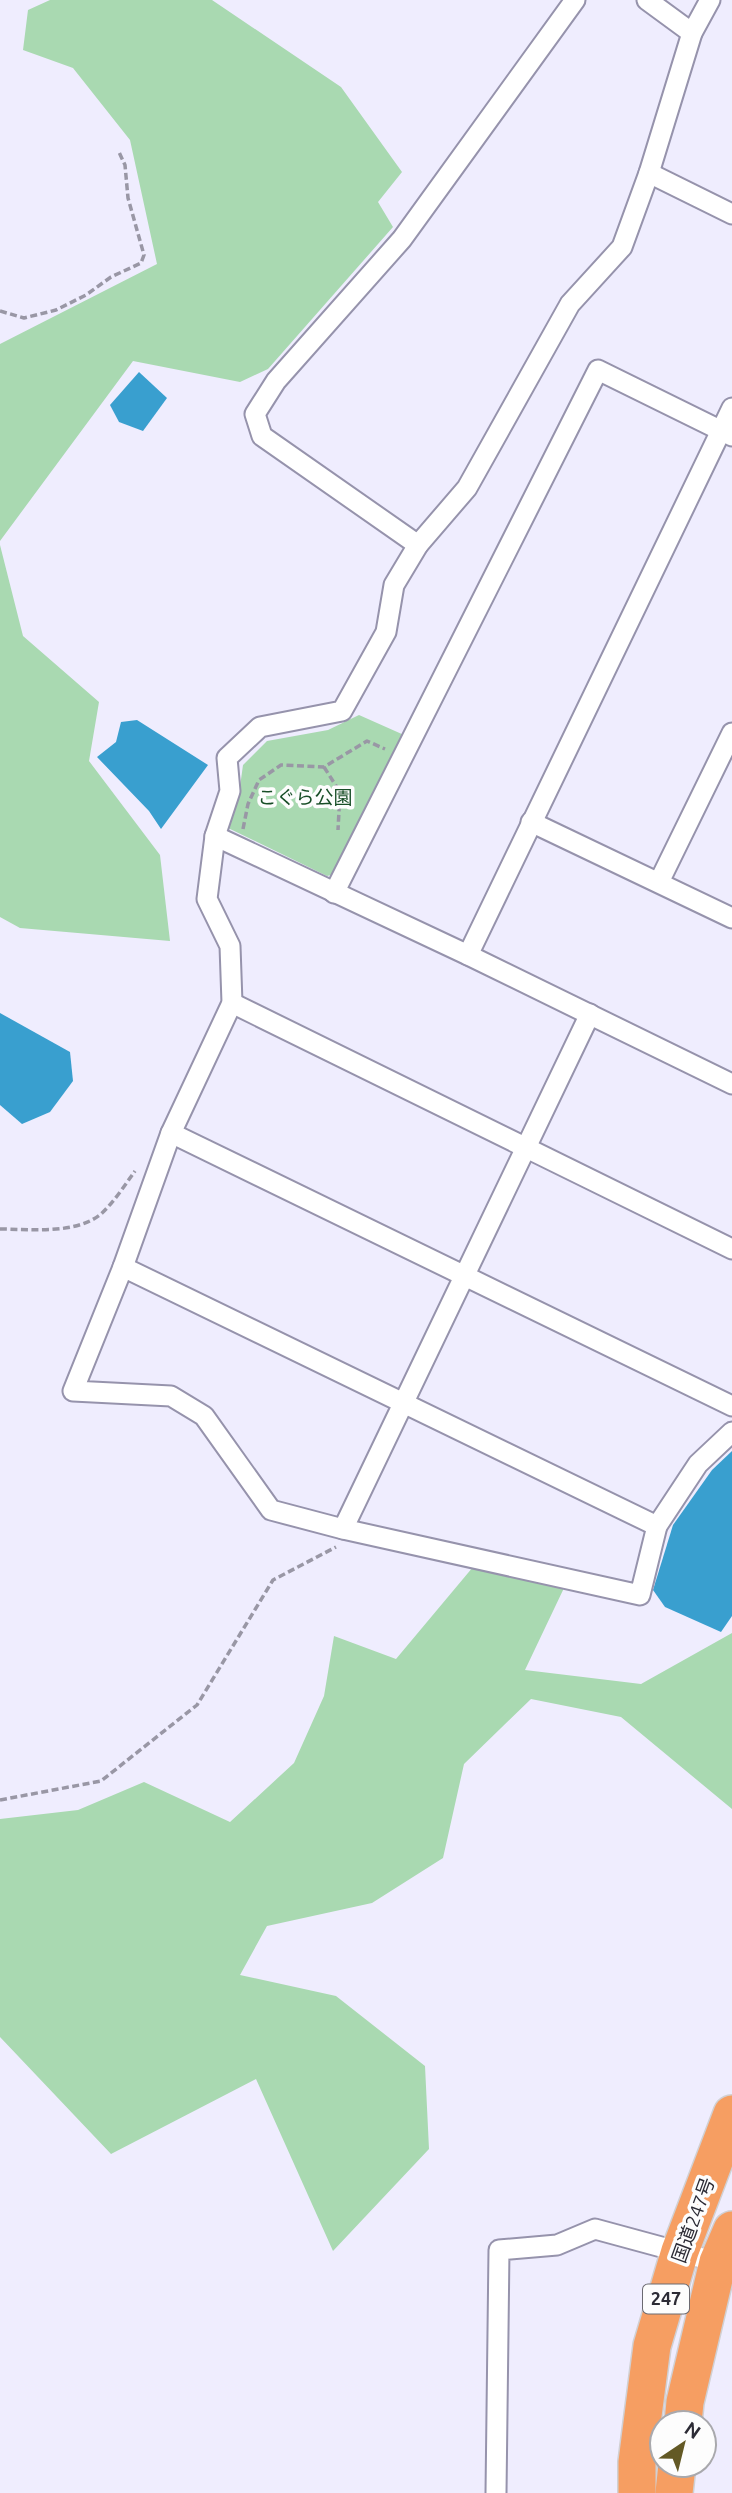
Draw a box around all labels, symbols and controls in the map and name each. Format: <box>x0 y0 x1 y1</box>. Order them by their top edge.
park label: こぐら公園 <box>257 786 353 808</box>
street label: 国道247号 <box>667 2174 719 2266</box>
road number: 247 <box>643 2284 689 2314</box>
north arrow <box>648 2409 718 2479</box>
text: N <box>681 2417 705 2443</box>

